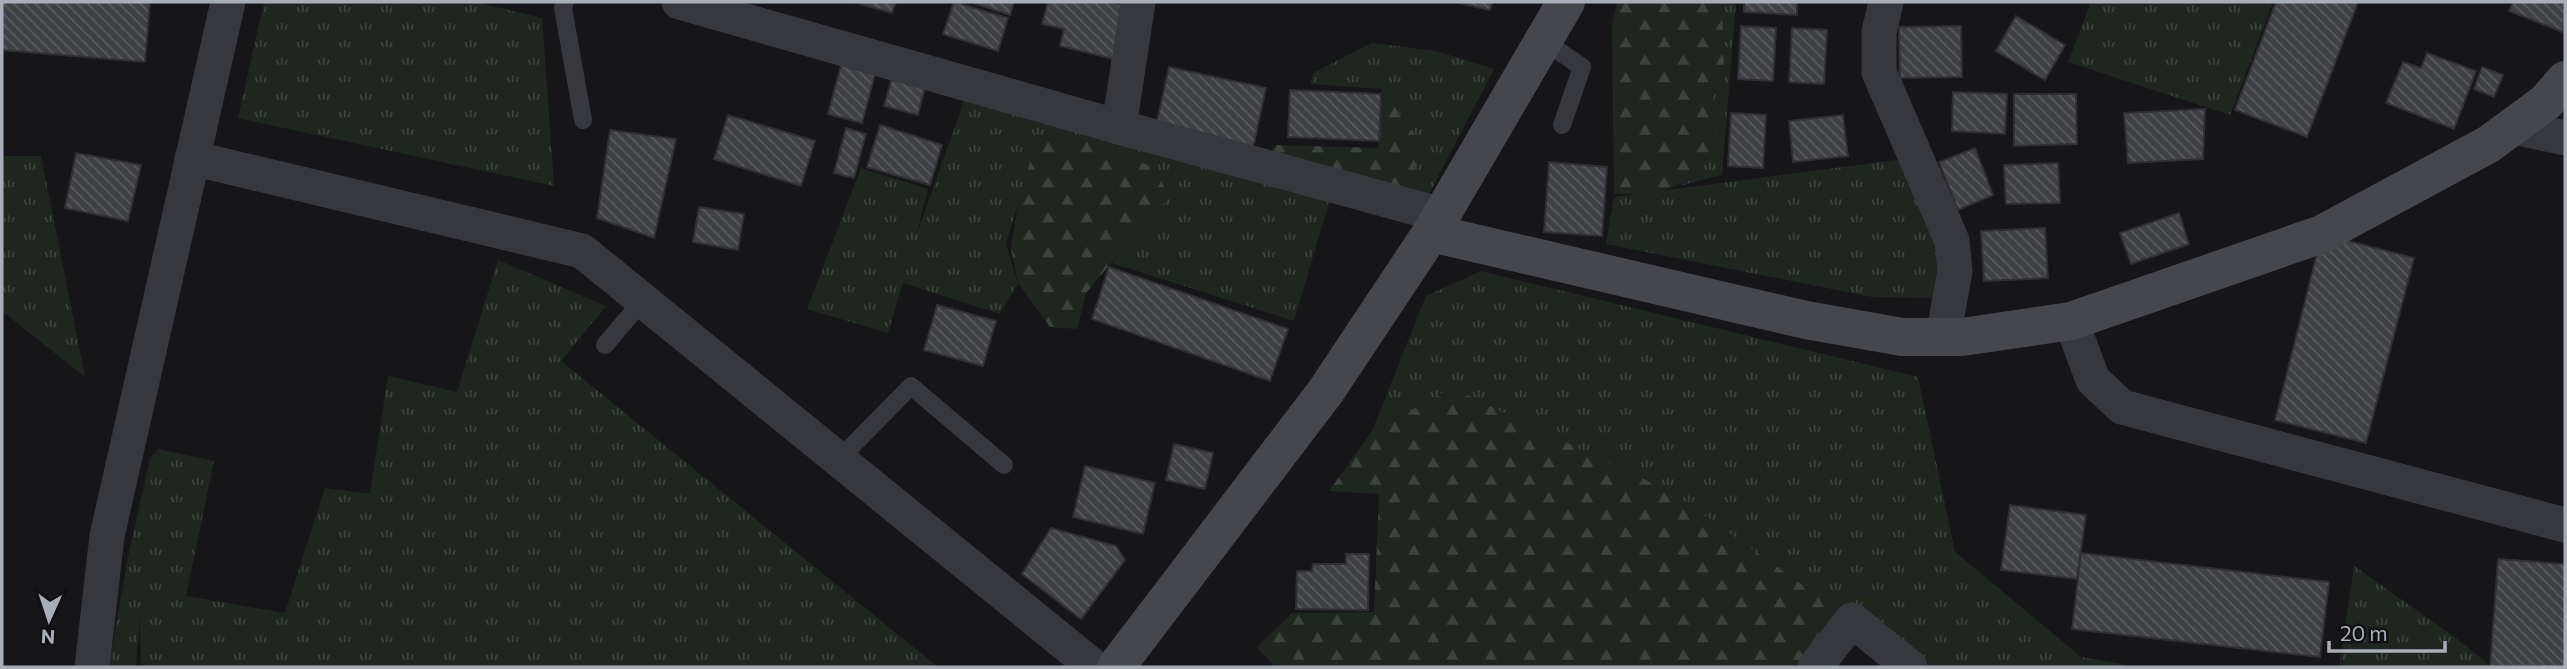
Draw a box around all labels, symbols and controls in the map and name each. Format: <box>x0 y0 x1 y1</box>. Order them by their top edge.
north arrow <box>14 585 84 655</box>
scale bar <box>2329 610 2444 654</box>
text: 20 m <box>2340 620 2388 645</box>
text: N <box>40 626 56 649</box>

